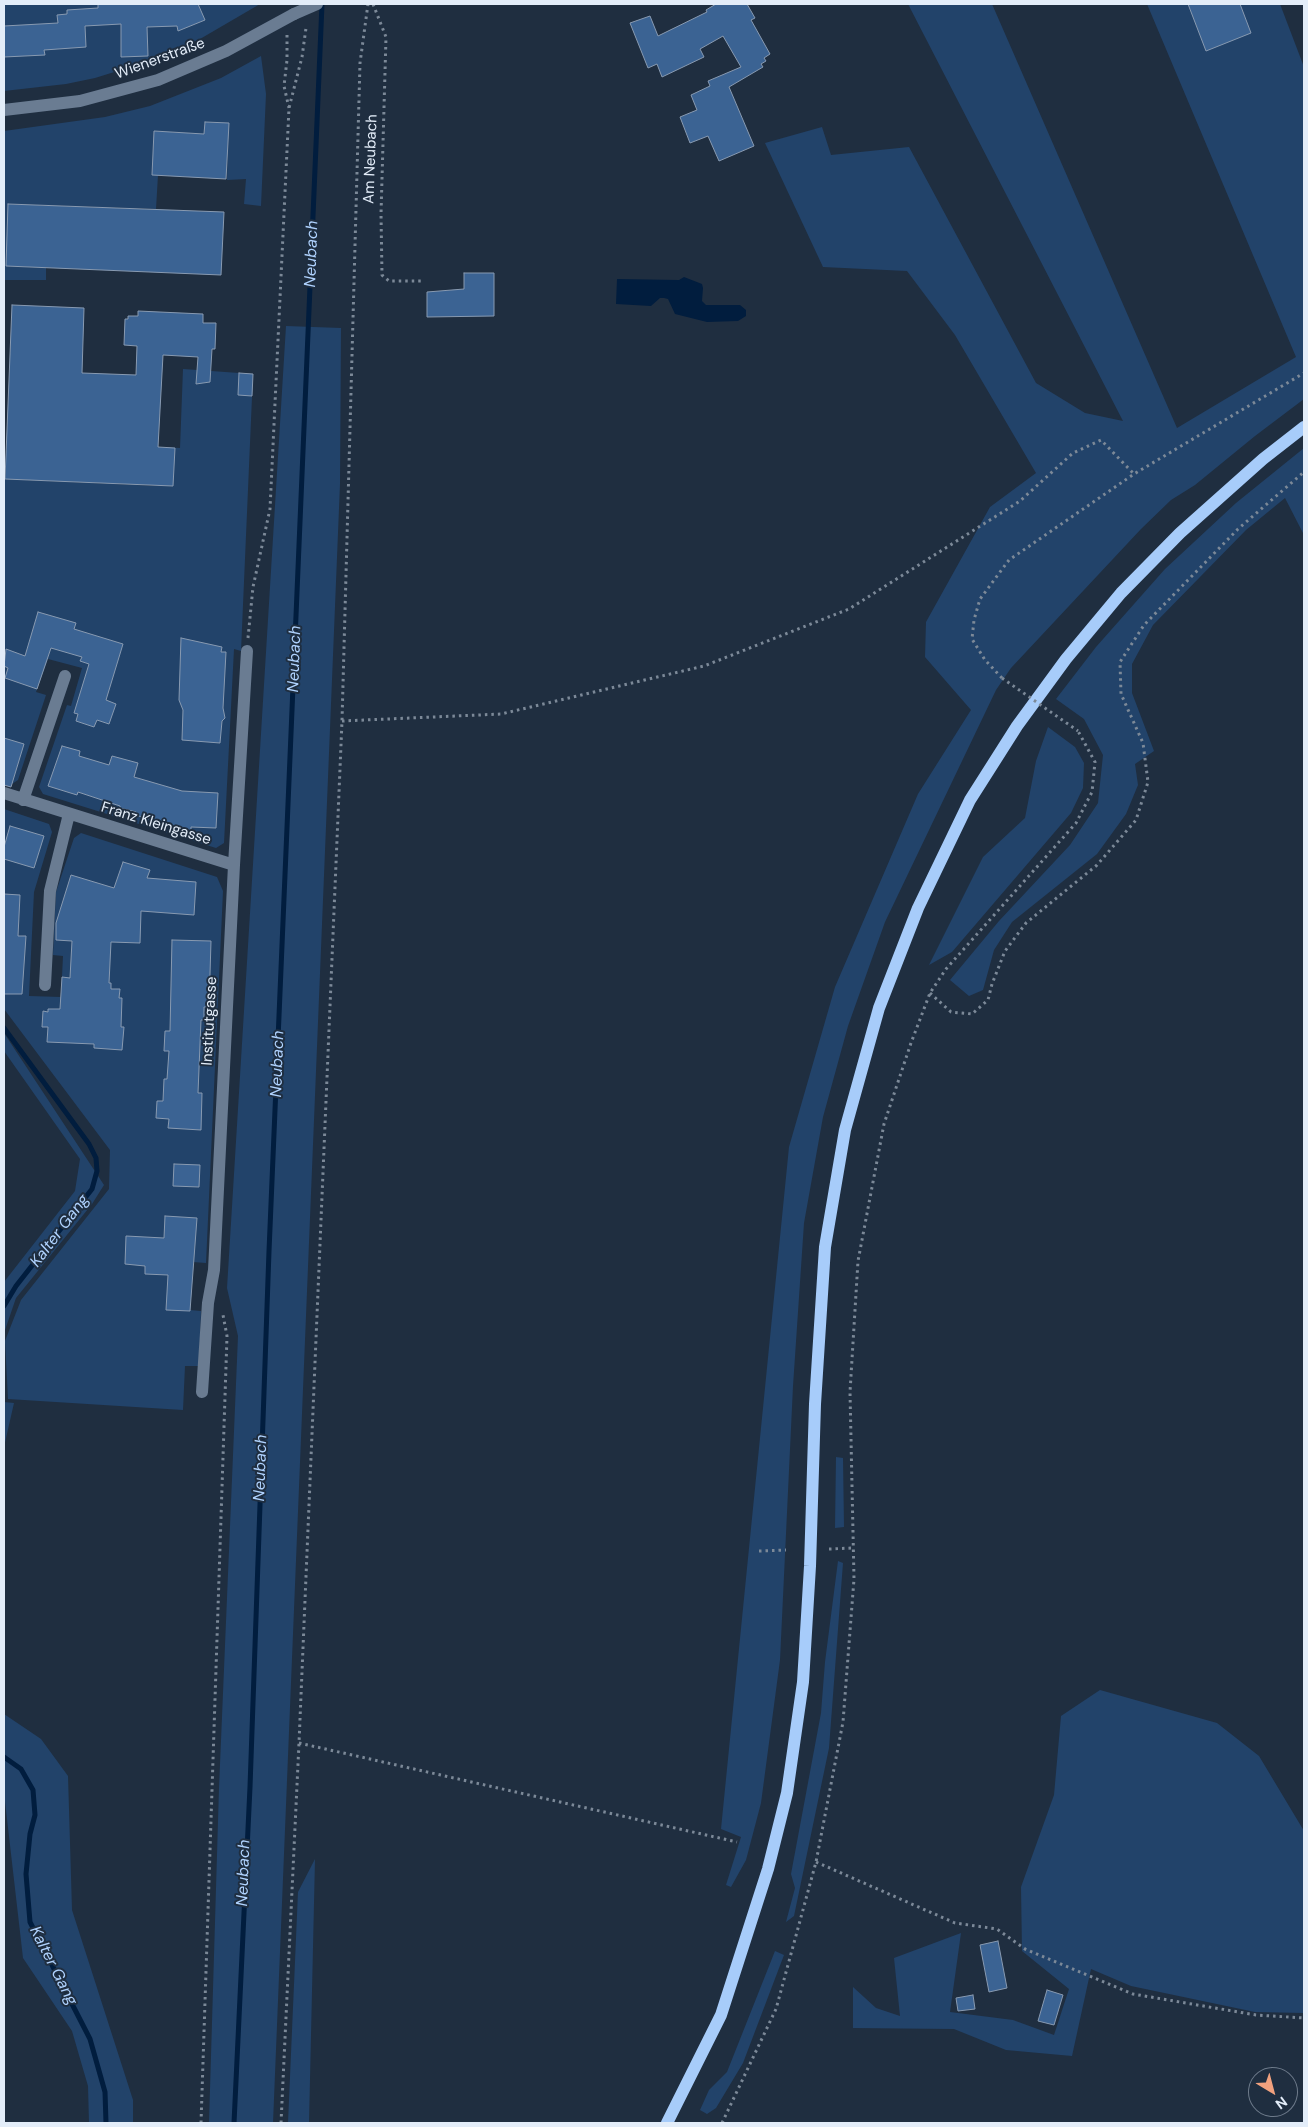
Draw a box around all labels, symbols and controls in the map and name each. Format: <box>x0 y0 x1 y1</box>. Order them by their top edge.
street label: Wienerstraße <box>113 34 207 84</box>
street label: Am Neubach <box>360 114 382 204</box>
water label: Neubach <box>301 220 323 288</box>
water label: Neubach <box>284 625 306 693</box>
street label: Franz Kleingasse <box>99 799 213 849</box>
street label: Institutgasse <box>199 976 221 1066</box>
water label: Neubach <box>267 1030 289 1098</box>
water label: Kalter Gang <box>26 1191 94 1271</box>
water label: Neubach <box>250 1434 272 1502</box>
water label: Neubach <box>233 1839 255 1907</box>
water label: Kalter Gang <box>25 1923 81 2009</box>
north arrow <box>1248 2067 1298 2117</box>
text: N <box>1272 2093 1291 2113</box>

